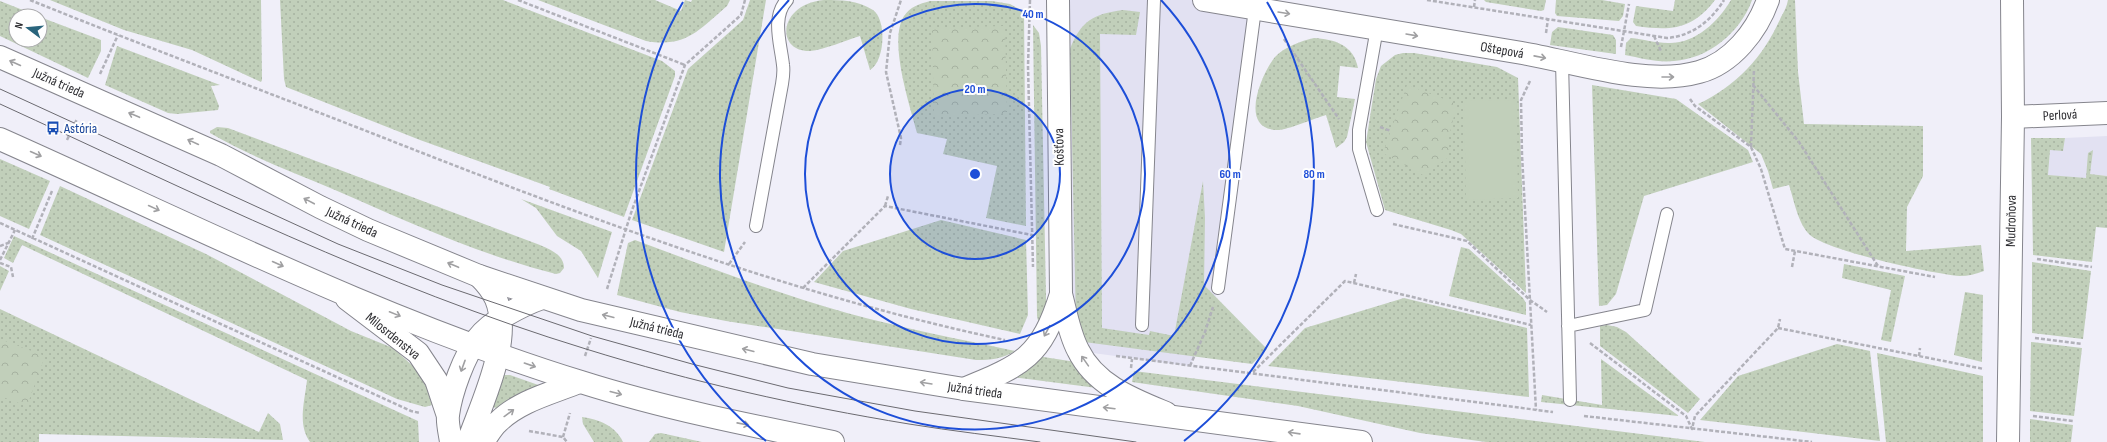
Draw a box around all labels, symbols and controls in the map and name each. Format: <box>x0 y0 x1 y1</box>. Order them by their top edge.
text: 40 m <box>1022 7 1044 22</box>
north arrow <box>8 8 48 48</box>
one-way arrow <box>1277 10 1290 18</box>
text: N <box>12 21 26 30</box>
one-way arrow <box>1405 31 1418 39</box>
street label: Oštepová <box>1479 38 1525 62</box>
one-way arrow <box>1533 53 1546 61</box>
one-way arrow <box>9 59 21 66</box>
street label: Južná trieda <box>29 64 88 102</box>
one-way arrow <box>1661 73 1674 81</box>
text: 20 m <box>965 82 985 97</box>
street label: Perlová <box>2042 106 2078 124</box>
one-way arrow <box>128 111 140 119</box>
bus stop icon: Astória <box>45 120 61 136</box>
place label: Astória <box>63 120 97 137</box>
street label: Košťova <box>1050 128 1068 166</box>
one-way arrow <box>188 138 200 145</box>
one-way arrow <box>29 151 41 159</box>
centre of rings <box>968 167 982 181</box>
text: 60 m <box>1219 167 1241 182</box>
text: 80 m <box>1303 167 1325 182</box>
street label: Mudroňova <box>2002 195 2020 247</box>
one-way arrow <box>303 197 315 204</box>
street label: Južná trieda <box>323 202 381 241</box>
one-way arrow <box>148 205 160 212</box>
one-way arrow <box>272 261 284 269</box>
one-way arrow <box>448 261 460 269</box>
street label: Milosrdenstva <box>362 309 424 363</box>
one-way arrow <box>389 311 401 318</box>
one-way arrow <box>602 311 615 319</box>
street label: Južná trieda <box>627 313 686 343</box>
one-way arrow <box>1043 325 1051 337</box>
one-way arrow <box>742 346 755 354</box>
one-way arrow <box>1081 355 1089 366</box>
one-way arrow <box>459 360 466 373</box>
one-way arrow <box>523 362 536 369</box>
street label: Južná trieda <box>946 378 1003 402</box>
one-way arrow <box>919 379 932 387</box>
one-way arrow <box>610 389 623 397</box>
one-way arrow <box>1103 405 1116 412</box>
one-way arrow <box>503 409 514 417</box>
one-way arrow <box>736 420 749 428</box>
one-way arrow <box>1288 429 1301 437</box>

